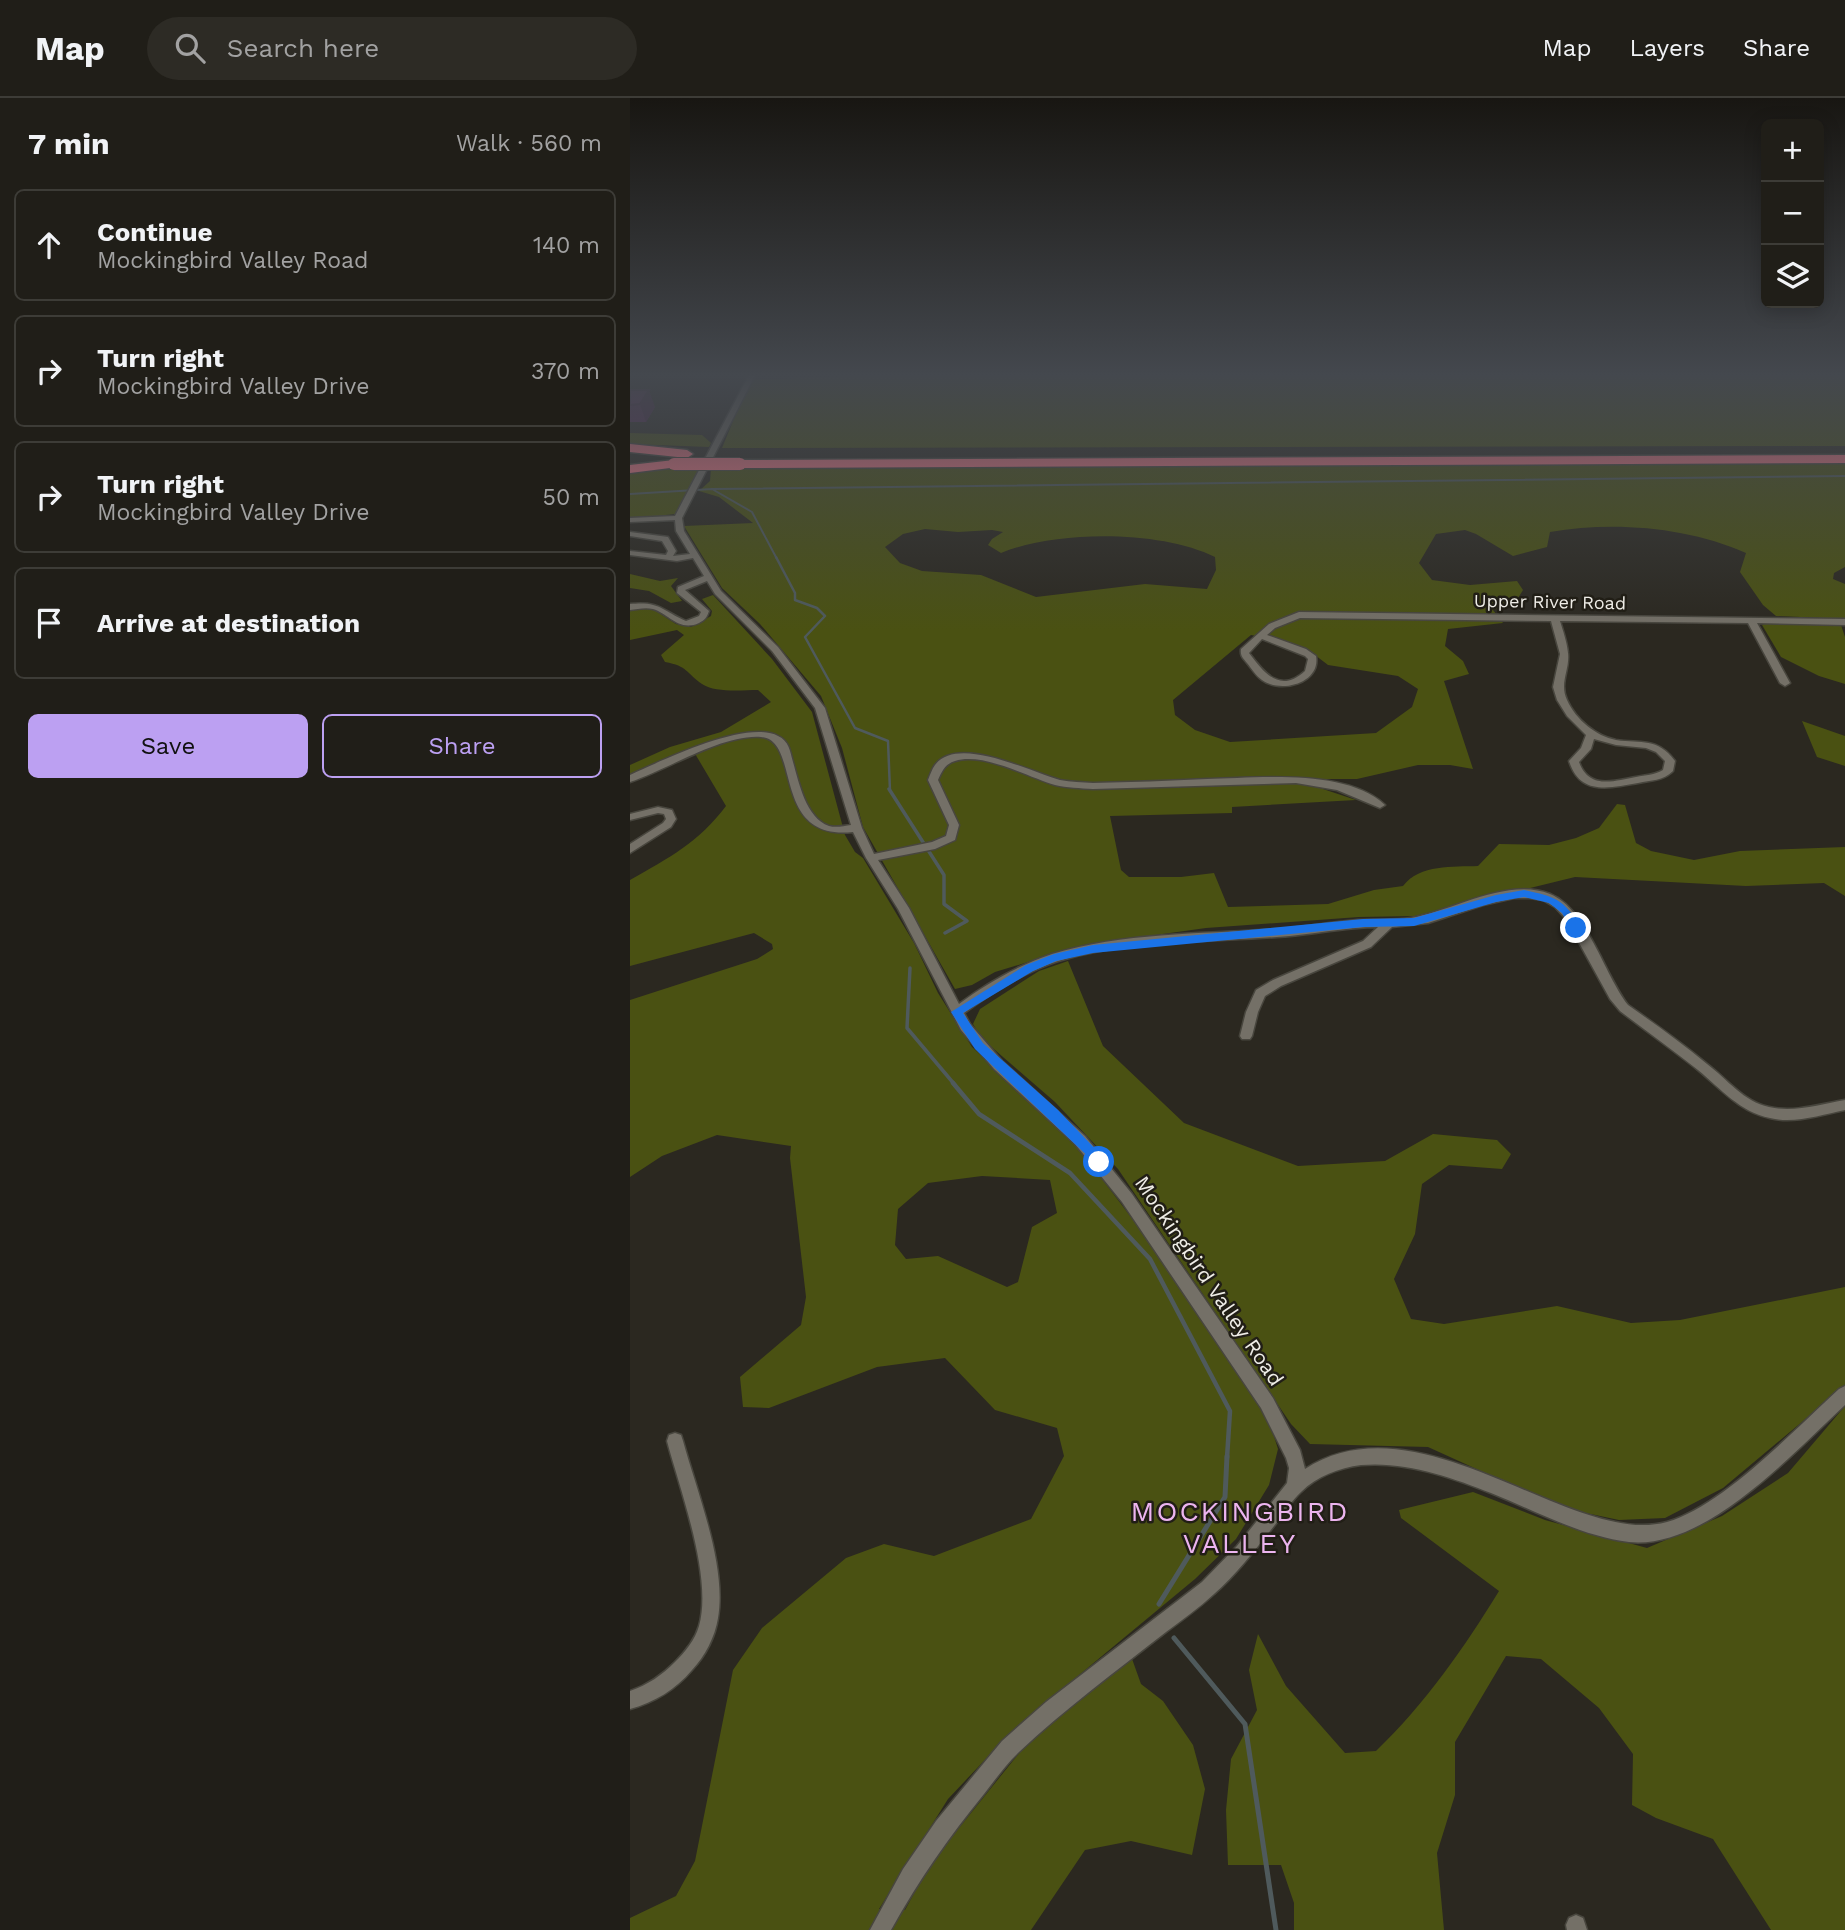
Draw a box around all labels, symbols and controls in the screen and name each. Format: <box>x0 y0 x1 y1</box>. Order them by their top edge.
search box <box>147 17 637 80</box>
text: Map <box>35 29 105 68</box>
icon: search <box>171 29 209 67</box>
text: Search here <box>227 33 379 63</box>
text: Map <box>1543 34 1591 62</box>
text: Layers <box>1629 34 1705 62</box>
text: Share <box>1743 34 1810 62</box>
map controls <box>1761 119 1824 308</box>
button: + <box>1761 119 1824 182</box>
text: 7 min <box>28 126 110 161</box>
text: Walk · 560 m <box>456 130 602 157</box>
button: − <box>1761 182 1824 245</box>
text: Continue <box>97 217 213 247</box>
icon: ahead <box>30 226 68 264</box>
text: 140 m <box>533 232 600 259</box>
button: layers <box>1761 245 1824 308</box>
text: Mockingbird Valley Road <box>97 247 368 274</box>
text: Turn right <box>97 343 224 373</box>
icon: right <box>30 352 68 390</box>
text: 370 m <box>531 358 600 385</box>
text: Mockingbird Valley Drive <box>97 373 369 400</box>
text: Turn right <box>97 469 224 499</box>
icon: right <box>30 478 68 516</box>
text: 50 m <box>543 484 600 511</box>
text: Mockingbird Valley Drive <box>97 499 369 526</box>
street label: Upper River Road <box>1474 590 1626 613</box>
icon: arrive <box>30 604 68 642</box>
text: Arrive at destination <box>97 608 360 638</box>
button: Save <box>28 714 308 778</box>
button: Share <box>322 714 602 778</box>
route end <box>1560 912 1591 943</box>
route start <box>1083 1146 1114 1177</box>
street label: Mockingbird Valley Road <box>1130 1171 1289 1390</box>
district label: MOCKINGBIRD VALLEY <box>1131 1495 1349 1560</box>

